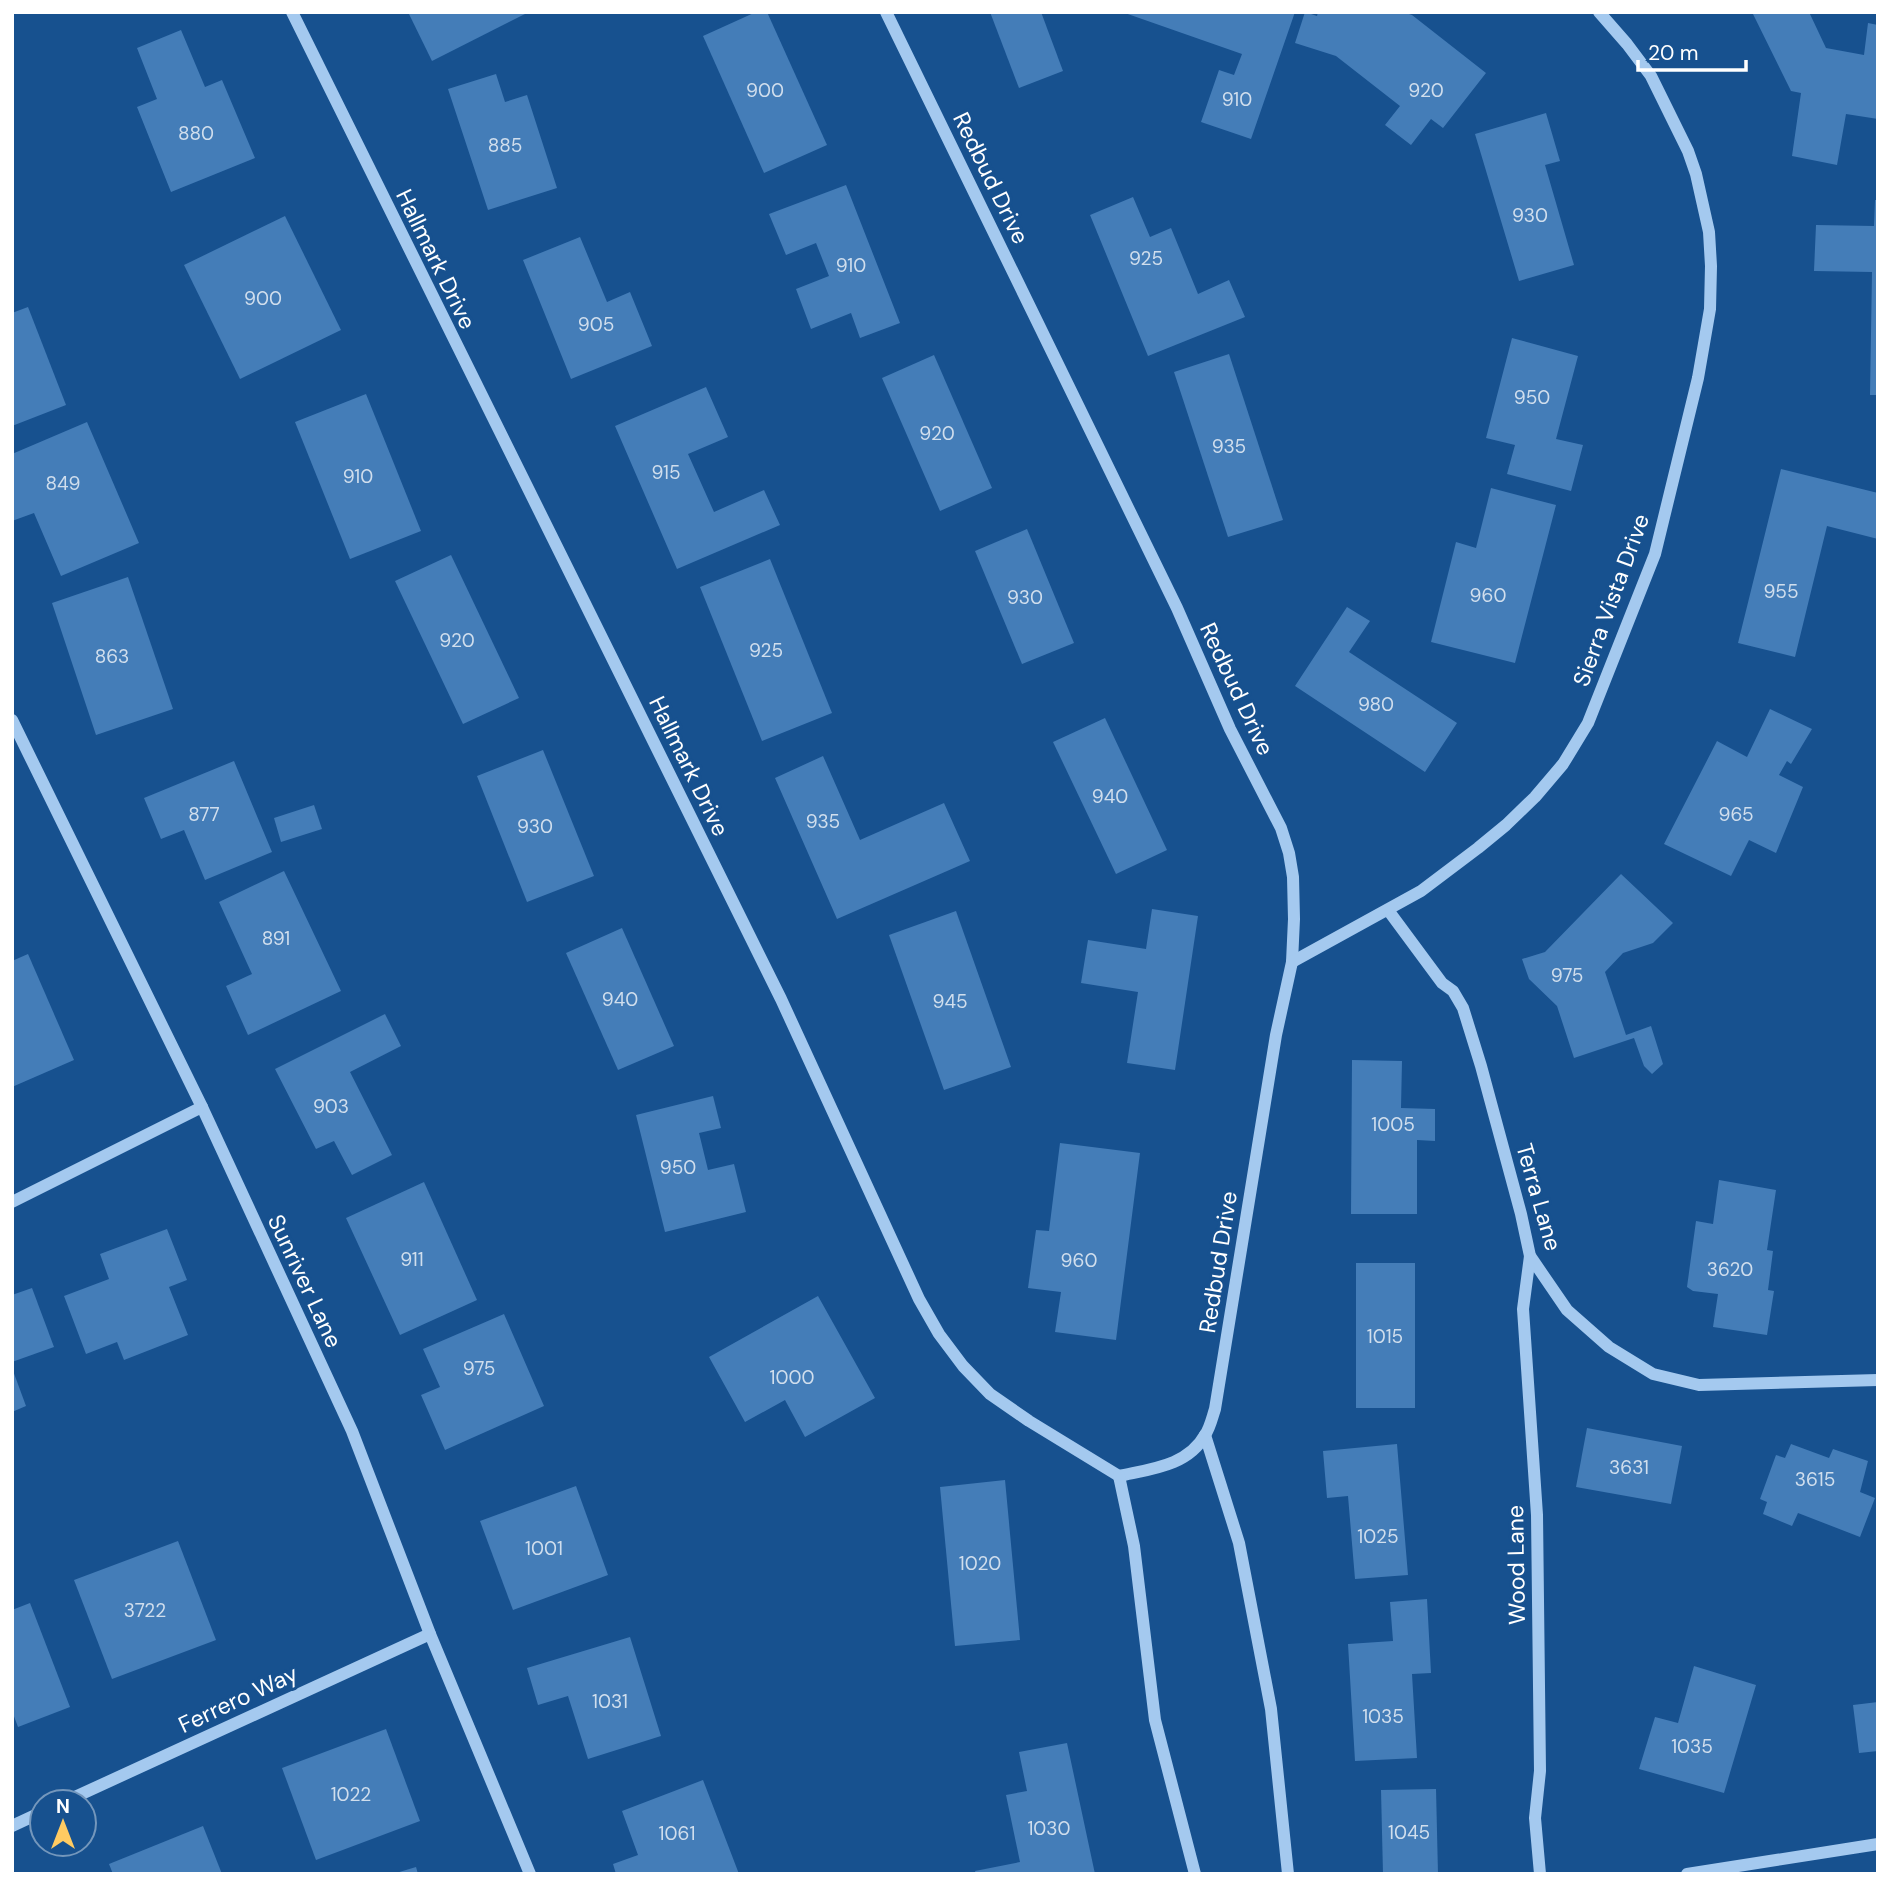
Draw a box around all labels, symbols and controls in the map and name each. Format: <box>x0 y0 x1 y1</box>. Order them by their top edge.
scale bar <box>1638 28 1746 72</box>
text: 20 m <box>1648 39 1699 67</box>
house number: 900 <box>746 78 784 103</box>
house number: 920 <box>1408 78 1444 103</box>
house number: 910 <box>1222 87 1252 112</box>
street label: Redbud Drive <box>946 107 1036 249</box>
house number: 880 <box>178 121 214 146</box>
house number: 885 <box>488 133 522 158</box>
street label: Hallmark Drive <box>389 184 483 334</box>
house number: 930 <box>1512 203 1548 228</box>
house number: 925 <box>1129 246 1163 271</box>
house number: 910 <box>836 253 866 278</box>
house number: 900 <box>244 286 282 311</box>
house number: 905 <box>578 312 614 337</box>
house number: 950 <box>1514 385 1550 410</box>
house number: 920 <box>919 421 955 446</box>
house number: 935 <box>1212 434 1246 459</box>
house number: 915 <box>651 460 681 485</box>
house number: 910 <box>343 464 373 489</box>
house number: 849 <box>45 471 81 496</box>
street label: Sierra Vista Drive <box>1566 510 1656 690</box>
house number: 955 <box>1763 579 1799 604</box>
house number: 960 <box>1470 583 1506 608</box>
house number: 930 <box>1007 585 1043 610</box>
street label: Redbud Drive <box>1193 618 1281 760</box>
house number: 920 <box>439 628 475 653</box>
house number: 925 <box>749 638 783 663</box>
house number: 863 <box>95 644 129 669</box>
street label: Hallmark Drive <box>642 691 736 841</box>
house number: 980 <box>1358 692 1394 717</box>
house number: 940 <box>1092 784 1128 809</box>
house number: 877 <box>188 802 220 827</box>
house number: 965 <box>1718 802 1754 827</box>
house number: 935 <box>806 809 840 834</box>
house number: 930 <box>517 814 553 839</box>
house number: 891 <box>262 926 290 951</box>
house number: 975 <box>1551 963 1583 988</box>
house number: 940 <box>602 987 638 1012</box>
house number: 945 <box>932 989 968 1014</box>
house number: 903 <box>313 1094 349 1119</box>
house number: 1005 <box>1371 1112 1415 1137</box>
street label: Terra Lane <box>1509 1140 1569 1254</box>
house number: 950 <box>660 1155 696 1180</box>
street label: Redbud Drive <box>1192 1189 1244 1335</box>
street label: Sunriver Lane <box>261 1209 349 1353</box>
house number: 911 <box>400 1247 424 1272</box>
house number: 960 <box>1061 1248 1097 1273</box>
house number: 3620 <box>1707 1257 1753 1282</box>
house number: 1015 <box>1367 1324 1403 1349</box>
house number: 975 <box>463 1356 495 1381</box>
house number: 1000 <box>770 1365 814 1390</box>
house number: 3631 <box>1609 1455 1649 1480</box>
house number: 3615 <box>1795 1467 1835 1492</box>
street label: Wood Lane <box>1500 1505 1532 1625</box>
house number: 1025 <box>1357 1524 1399 1549</box>
house number: 1001 <box>525 1536 563 1561</box>
house number: 1020 <box>959 1551 1001 1576</box>
house number: 3722 <box>124 1598 166 1623</box>
street label: Ferrero Way <box>173 1658 303 1740</box>
house number: 1031 <box>592 1689 628 1714</box>
house number: 1035 <box>1362 1704 1404 1729</box>
house number: 1035 <box>1671 1734 1713 1759</box>
house number: 1022 <box>331 1782 371 1807</box>
north arrow <box>28 1788 98 1858</box>
text: N <box>56 1794 70 1819</box>
house number: 1030 <box>1027 1816 1071 1841</box>
house number: 1045 <box>1388 1820 1430 1845</box>
house number: 1061 <box>659 1821 695 1846</box>

